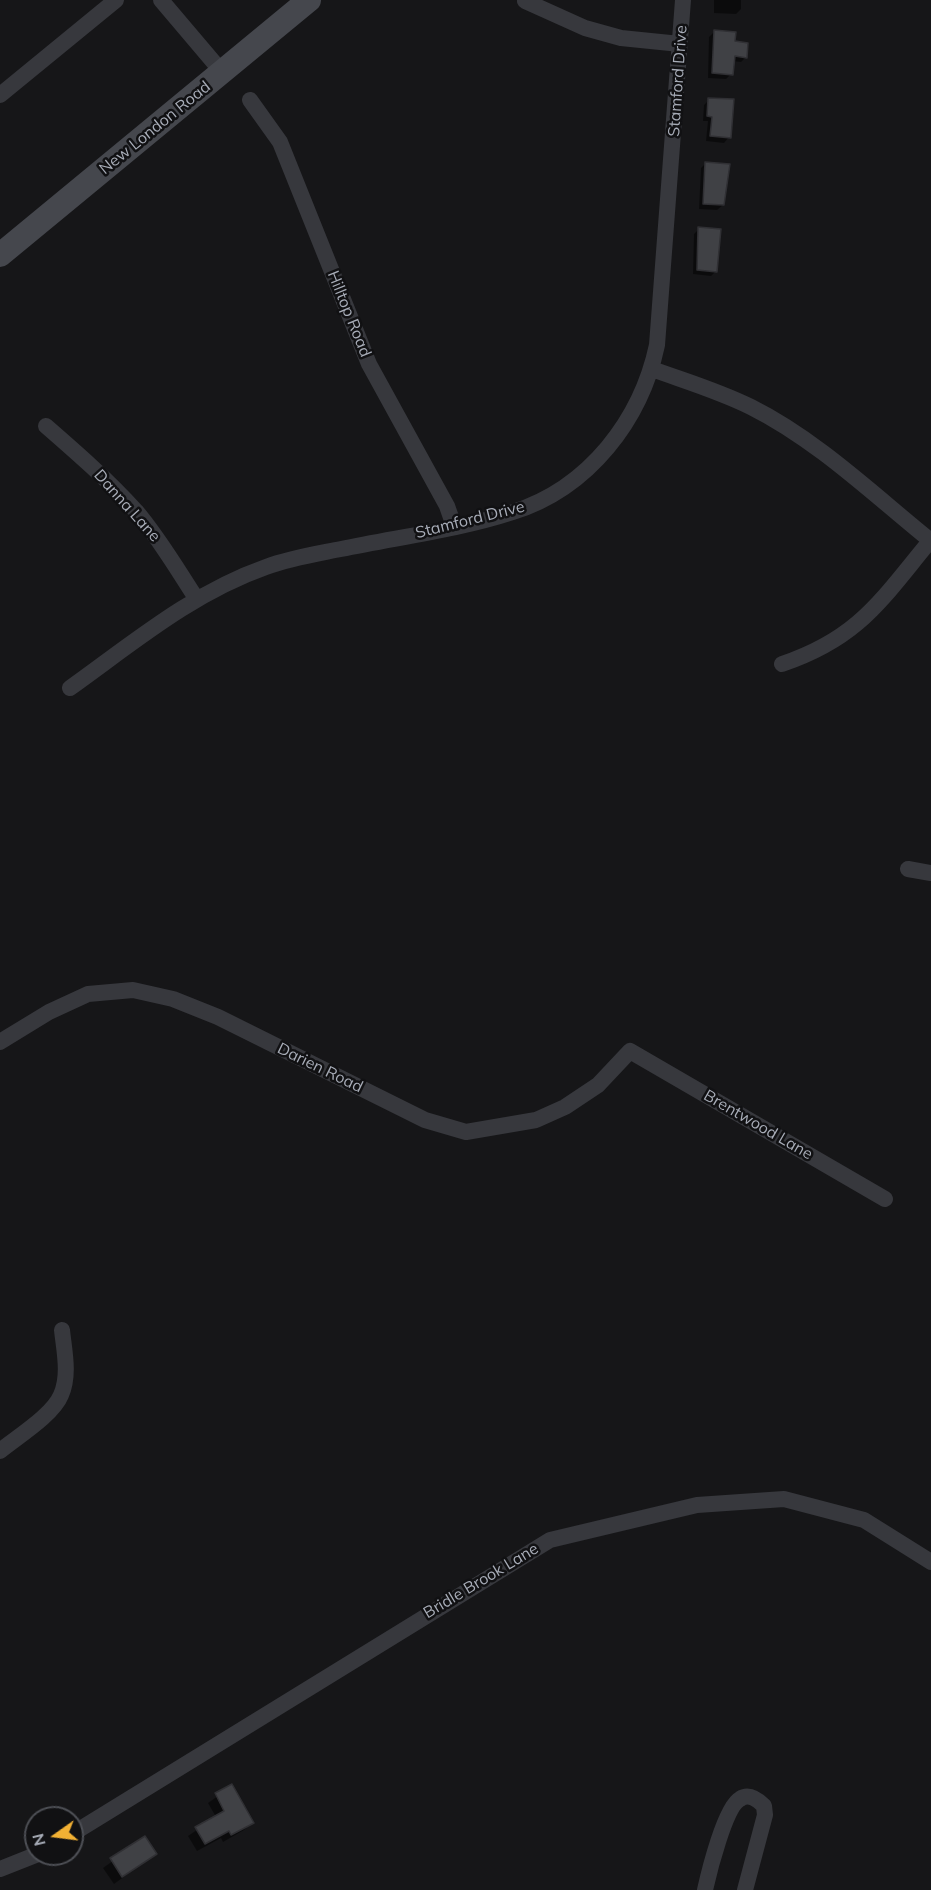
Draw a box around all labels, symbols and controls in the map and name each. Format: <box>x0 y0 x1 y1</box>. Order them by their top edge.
street label: Stamford Drive <box>665 25 691 137</box>
street label: New London Road <box>96 77 214 179</box>
street label: Hilltop Road <box>323 268 375 360</box>
street label: Danna Lane <box>90 466 164 546</box>
street label: Stamford Drive <box>414 497 526 543</box>
street label: Darien Road <box>274 1039 366 1097</box>
street label: Brentwood Lane <box>700 1086 816 1164</box>
street label: Bridle Brook Lane <box>420 1539 542 1623</box>
north arrow <box>24 1806 84 1866</box>
text: N <box>27 1832 50 1848</box>

